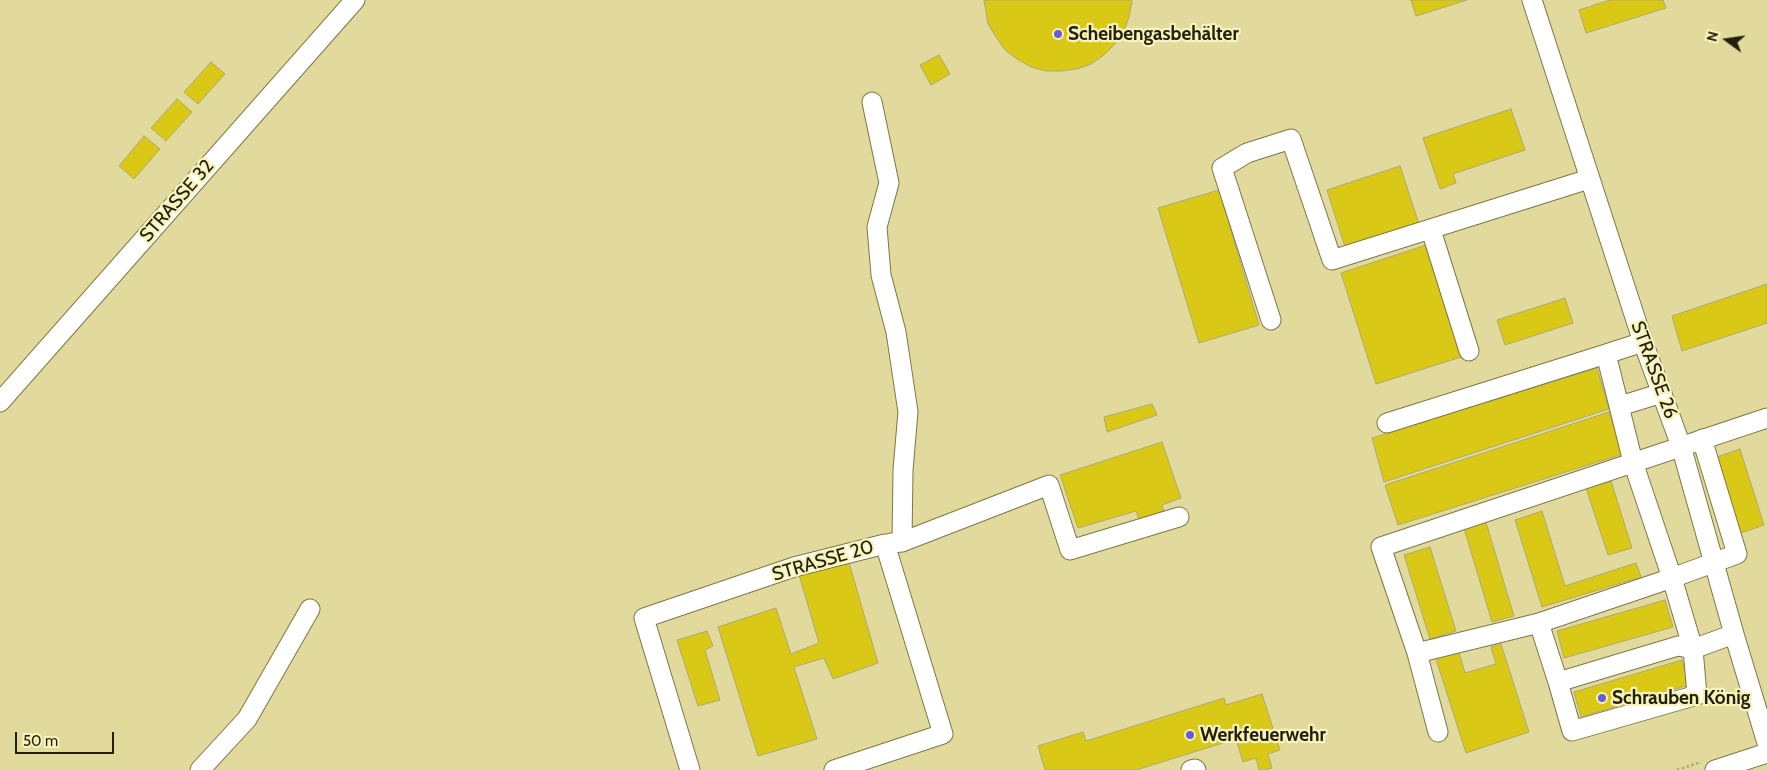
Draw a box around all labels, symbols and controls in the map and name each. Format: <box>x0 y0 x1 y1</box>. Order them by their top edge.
north arrow <box>1702 15 1752 65</box>
place label: Scheibengasbehälter <box>1068 23 1239 45</box>
marker: Scheibengasbehälter <box>1052 28 1064 40</box>
text: N <box>1703 29 1722 43</box>
street label: STRASSE 32 <box>135 155 219 247</box>
street label: STRASSE 26 <box>1626 318 1682 422</box>
street label: STRASSE 20 <box>770 536 876 586</box>
place label: Schrauben König <box>1612 687 1750 709</box>
marker: Schrauben König <box>1596 692 1608 704</box>
scale bar <box>18 722 116 754</box>
place label: Werkfeuerwehr <box>1200 724 1326 746</box>
marker: Werkfeuerwehr <box>1184 729 1196 741</box>
text: 50 m <box>23 732 58 750</box>

